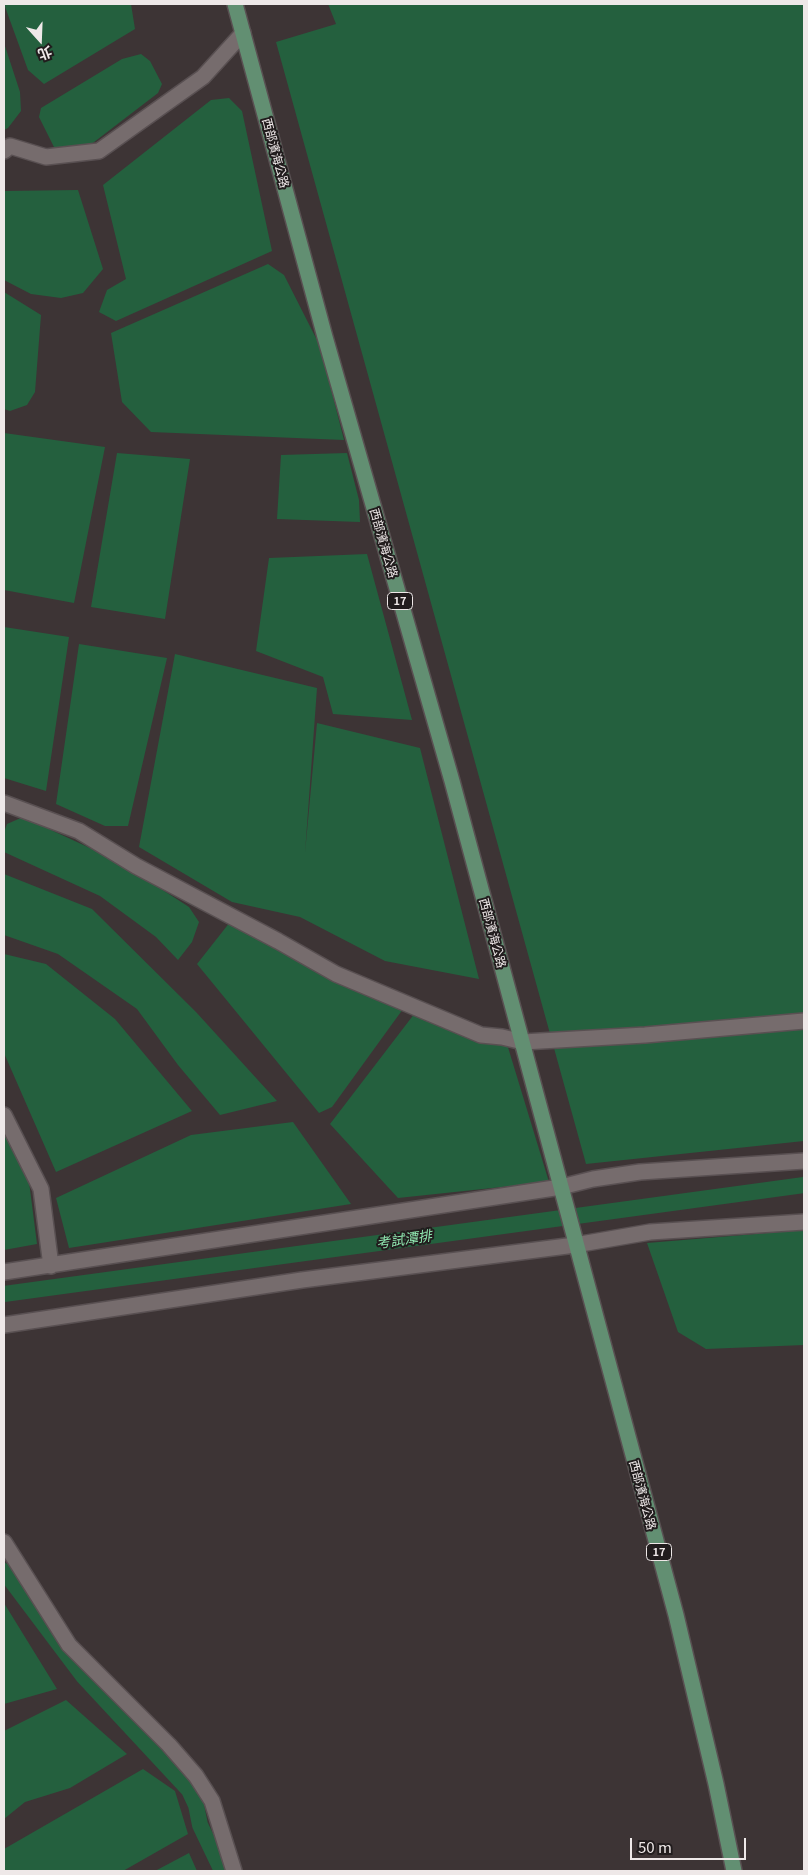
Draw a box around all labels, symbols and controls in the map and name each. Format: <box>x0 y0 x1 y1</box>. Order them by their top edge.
north arrow <box>15 15 65 65</box>
text: 北 <box>35 42 55 66</box>
street label: 西部濱海公路 <box>260 116 292 190</box>
street label: 西部濱海公路 <box>367 506 401 580</box>
road number: 17 <box>388 592 412 610</box>
street label: 西部濱海公路 <box>477 896 509 970</box>
water label: 考試潭排 <box>375 1227 433 1251</box>
street label: 西部濱海公路 <box>627 1458 659 1532</box>
road number: 17 <box>646 1544 672 1560</box>
scale bar <box>633 1828 749 1860</box>
text: 50 m <box>638 1836 672 1857</box>

